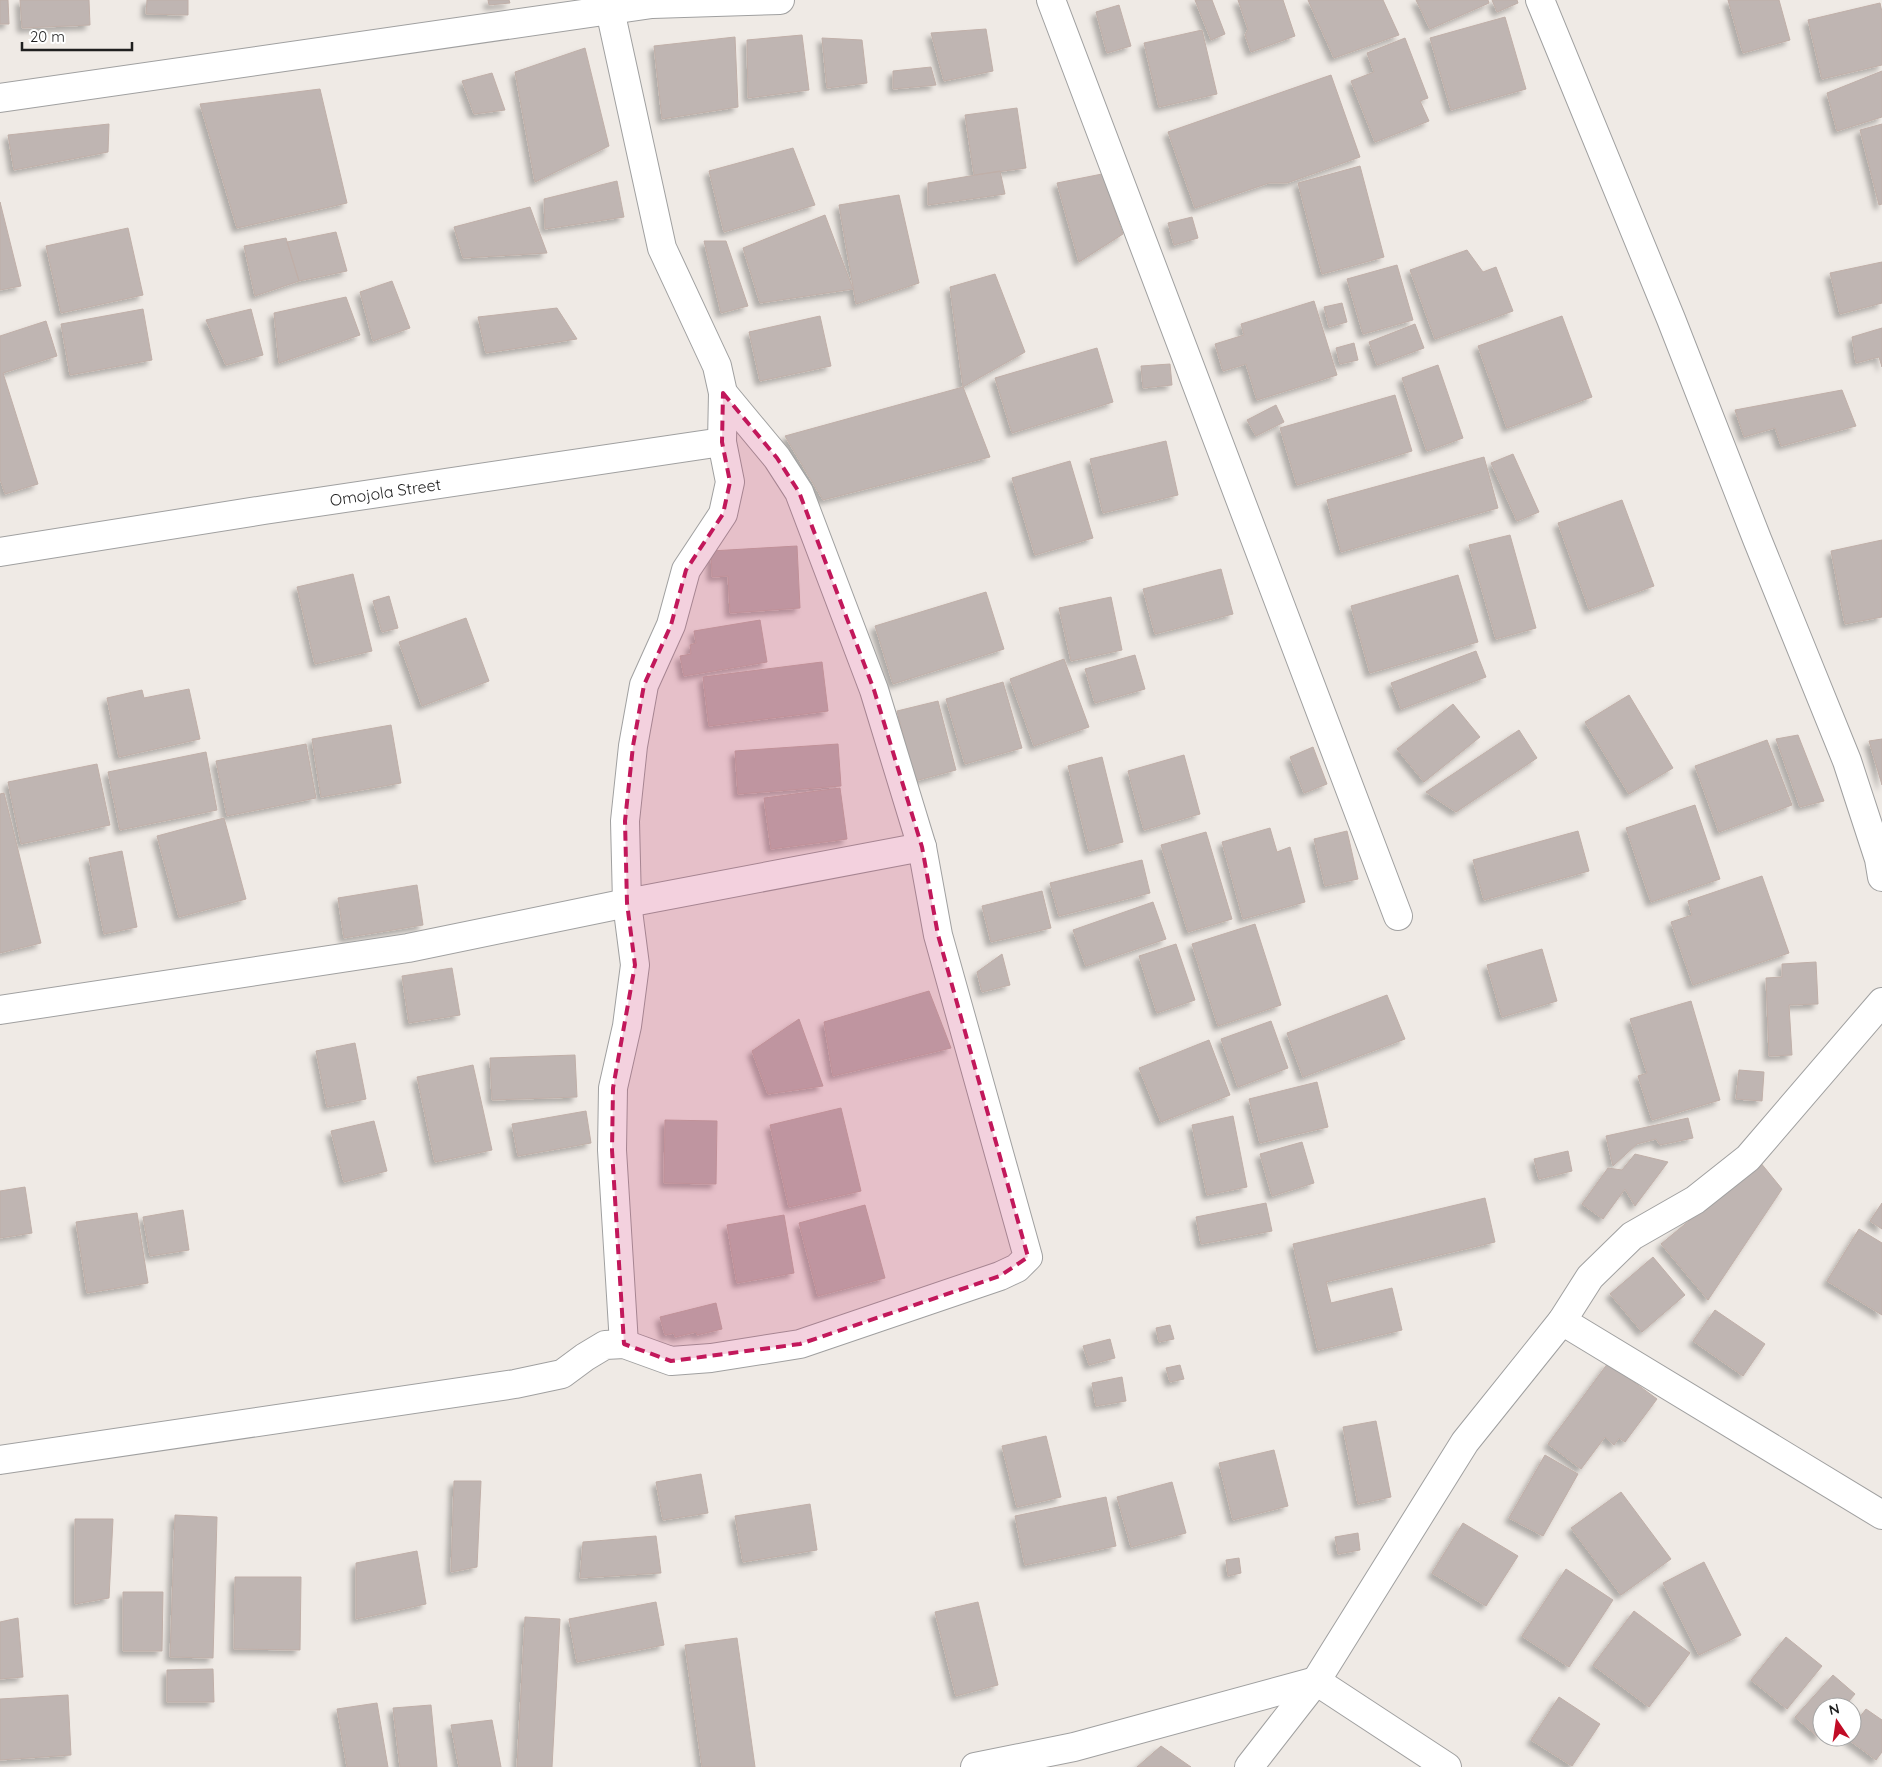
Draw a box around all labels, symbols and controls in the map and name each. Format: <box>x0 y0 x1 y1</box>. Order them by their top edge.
scale bar <box>22 20 132 52</box>
text: 20 m <box>30 27 65 46</box>
street label: Omojola Street <box>328 474 442 510</box>
north arrow <box>1812 1697 1862 1747</box>
text: N <box>1827 1699 1841 1719</box>

